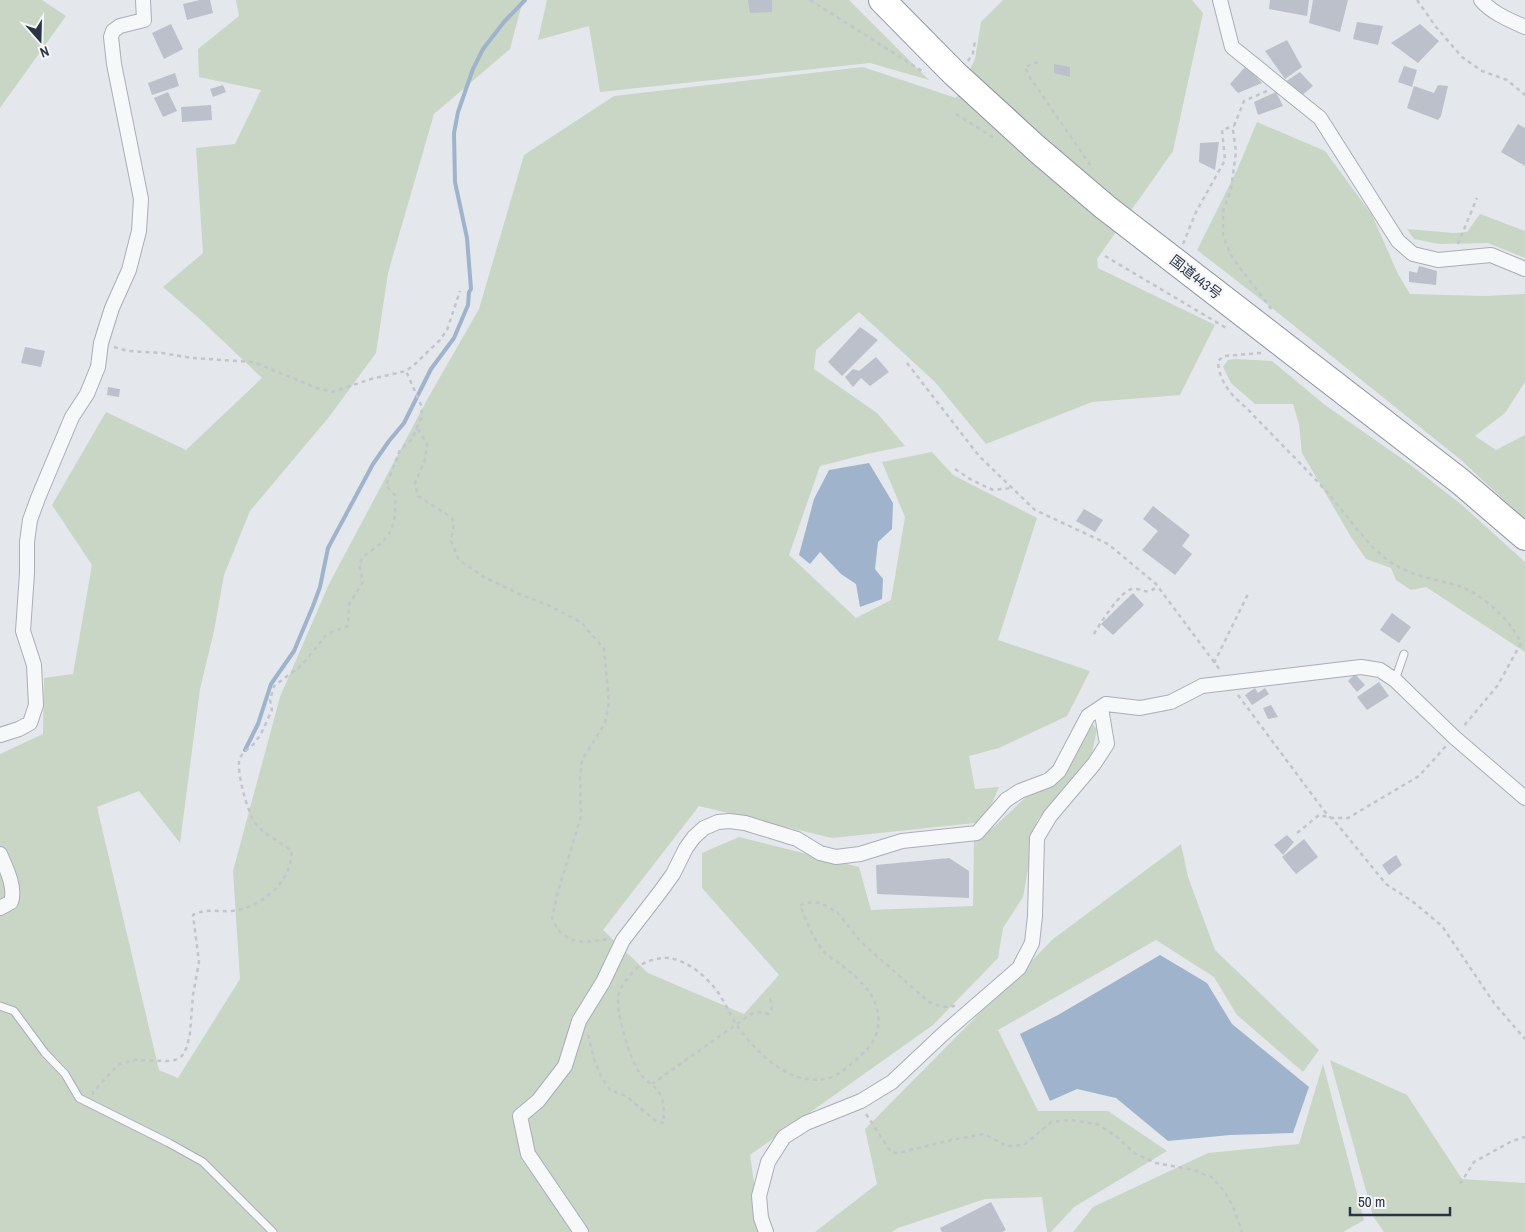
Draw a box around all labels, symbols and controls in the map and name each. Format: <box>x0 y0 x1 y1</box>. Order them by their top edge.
north arrow <box>15 15 65 65</box>
text: N <box>37 42 51 62</box>
street label: 国道443号 <box>1166 251 1226 303</box>
scale bar <box>1350 1184 1450 1216</box>
text: 50 m <box>1358 1191 1385 1212</box>

